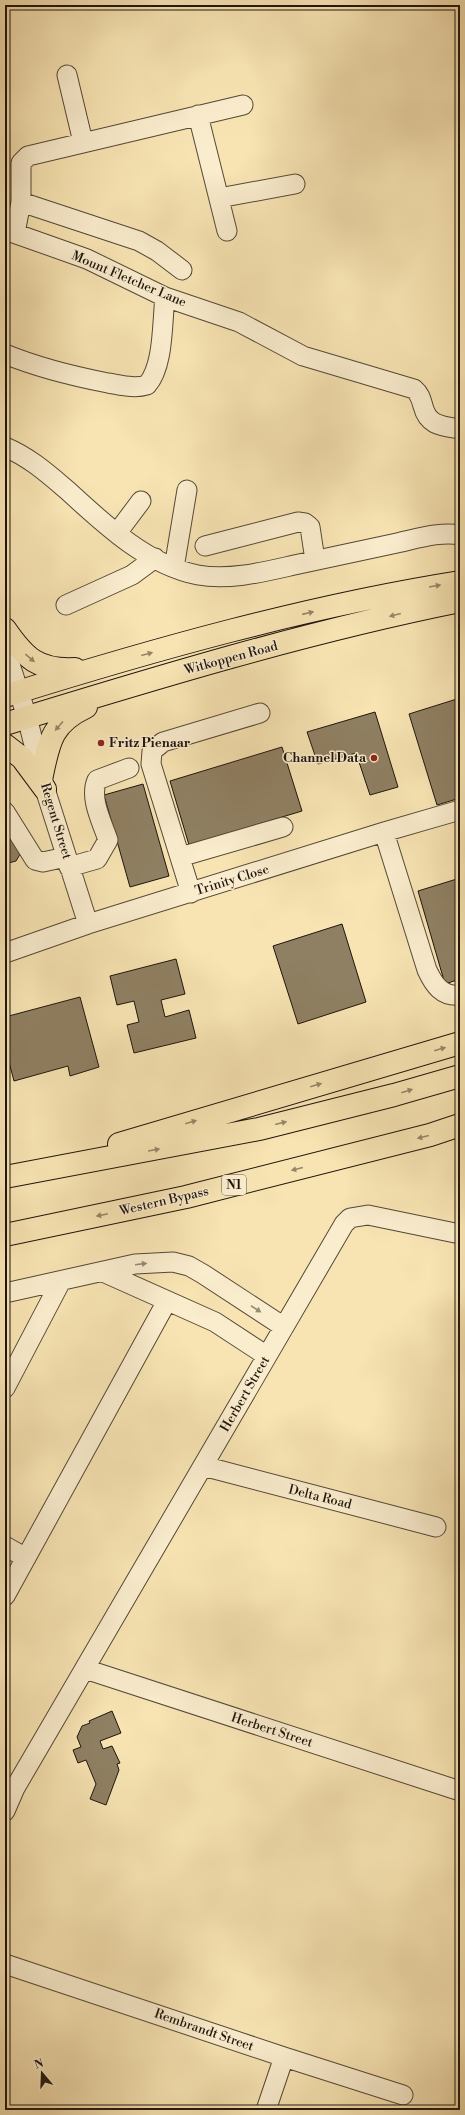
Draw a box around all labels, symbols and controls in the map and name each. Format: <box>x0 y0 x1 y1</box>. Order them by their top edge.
street label: Mount Fletcher Lane <box>69 248 189 311</box>
one-way arrow <box>429 583 441 589</box>
one-way arrow <box>301 609 314 615</box>
one-way arrow <box>388 613 401 619</box>
street label: Witkoppen Road <box>182 638 280 678</box>
one-way arrow <box>140 651 153 657</box>
one-way arrow <box>25 654 35 663</box>
one-way arrow <box>54 721 63 731</box>
place label: Fritz Pienaar <box>109 735 191 751</box>
marker: Fritz Pienaar <box>96 738 106 748</box>
place label: Channel Data <box>283 750 367 766</box>
marker: Channel Data <box>369 753 379 763</box>
street label: Regent Street <box>37 781 75 861</box>
street label: Trinity Close <box>193 861 271 899</box>
one-way arrow <box>435 1046 447 1052</box>
one-way arrow <box>310 1082 322 1088</box>
one-way arrow <box>401 1088 413 1094</box>
one-way arrow <box>185 1119 197 1125</box>
one-way arrow <box>275 1120 287 1126</box>
one-way arrow <box>416 1134 429 1140</box>
one-way arrow <box>147 1146 160 1152</box>
one-way arrow <box>291 1166 303 1172</box>
road number: N1 <box>222 1175 246 1195</box>
street label: Western Bypass <box>117 1183 211 1219</box>
one-way arrow <box>96 1213 108 1219</box>
one-way arrow <box>135 1261 147 1267</box>
one-way arrow <box>250 1306 262 1313</box>
street label: Herbert Street <box>217 1353 273 1435</box>
street label: Delta Road <box>287 1481 354 1513</box>
street label: Herbert Street <box>229 1709 315 1751</box>
street label: Rembrandt Street <box>152 2005 256 2055</box>
north arrow <box>22 2053 62 2093</box>
text: N <box>33 2056 46 2073</box>

